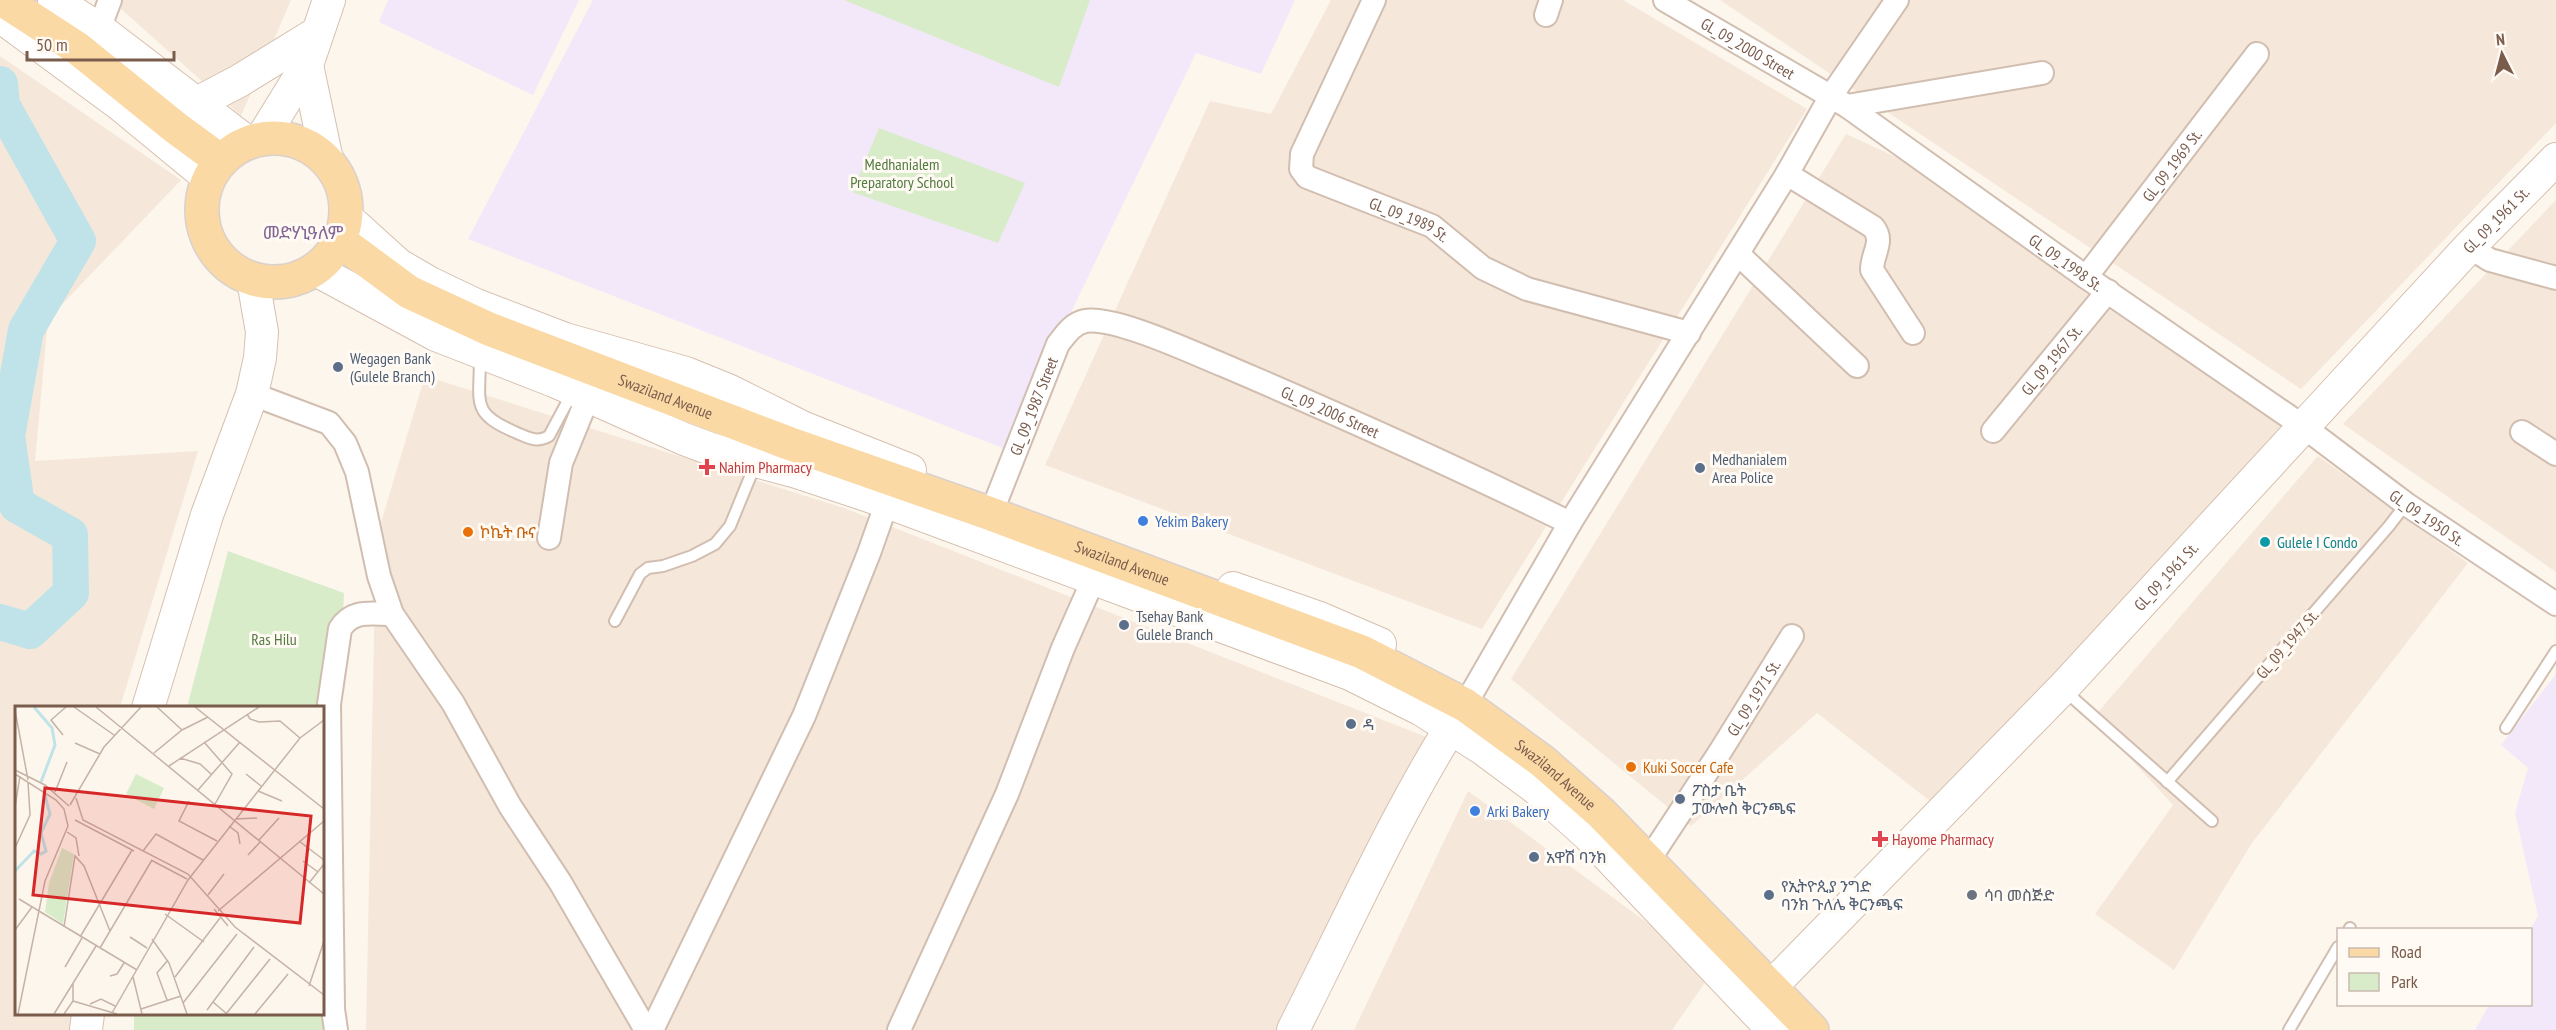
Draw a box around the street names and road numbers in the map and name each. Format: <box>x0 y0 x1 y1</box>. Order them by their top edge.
street label: GL_09_2000 Street <box>1698 13 1799 84</box>
street label: GL_09_1969 St. <box>2138 125 2206 205</box>
street label: GL_09_1961 St. <box>2459 182 2534 257</box>
street label: GL_09_1989 St. <box>1367 192 1454 246</box>
street label: GL_09_1998 St. <box>2025 230 2107 296</box>
street label: GL_09_1967 St. <box>2017 320 2086 399</box>
street label: GL_09_1987 Street <box>1005 353 1062 458</box>
street label: Swaziland Avenue <box>616 369 716 423</box>
street label: GL_09_2006 Street <box>1278 381 1383 442</box>
street label: GL_09_1950 St. <box>2386 485 2468 550</box>
street label: Swaziland Avenue <box>1072 536 1172 590</box>
street label: GL_09_1961 St. <box>2129 538 2202 615</box>
street label: GL_09_1947 St. <box>2252 605 2323 683</box>
street label: GL_09_1971 St. <box>1722 656 1785 740</box>
street label: Swaziland Avenue <box>1511 735 1600 814</box>

